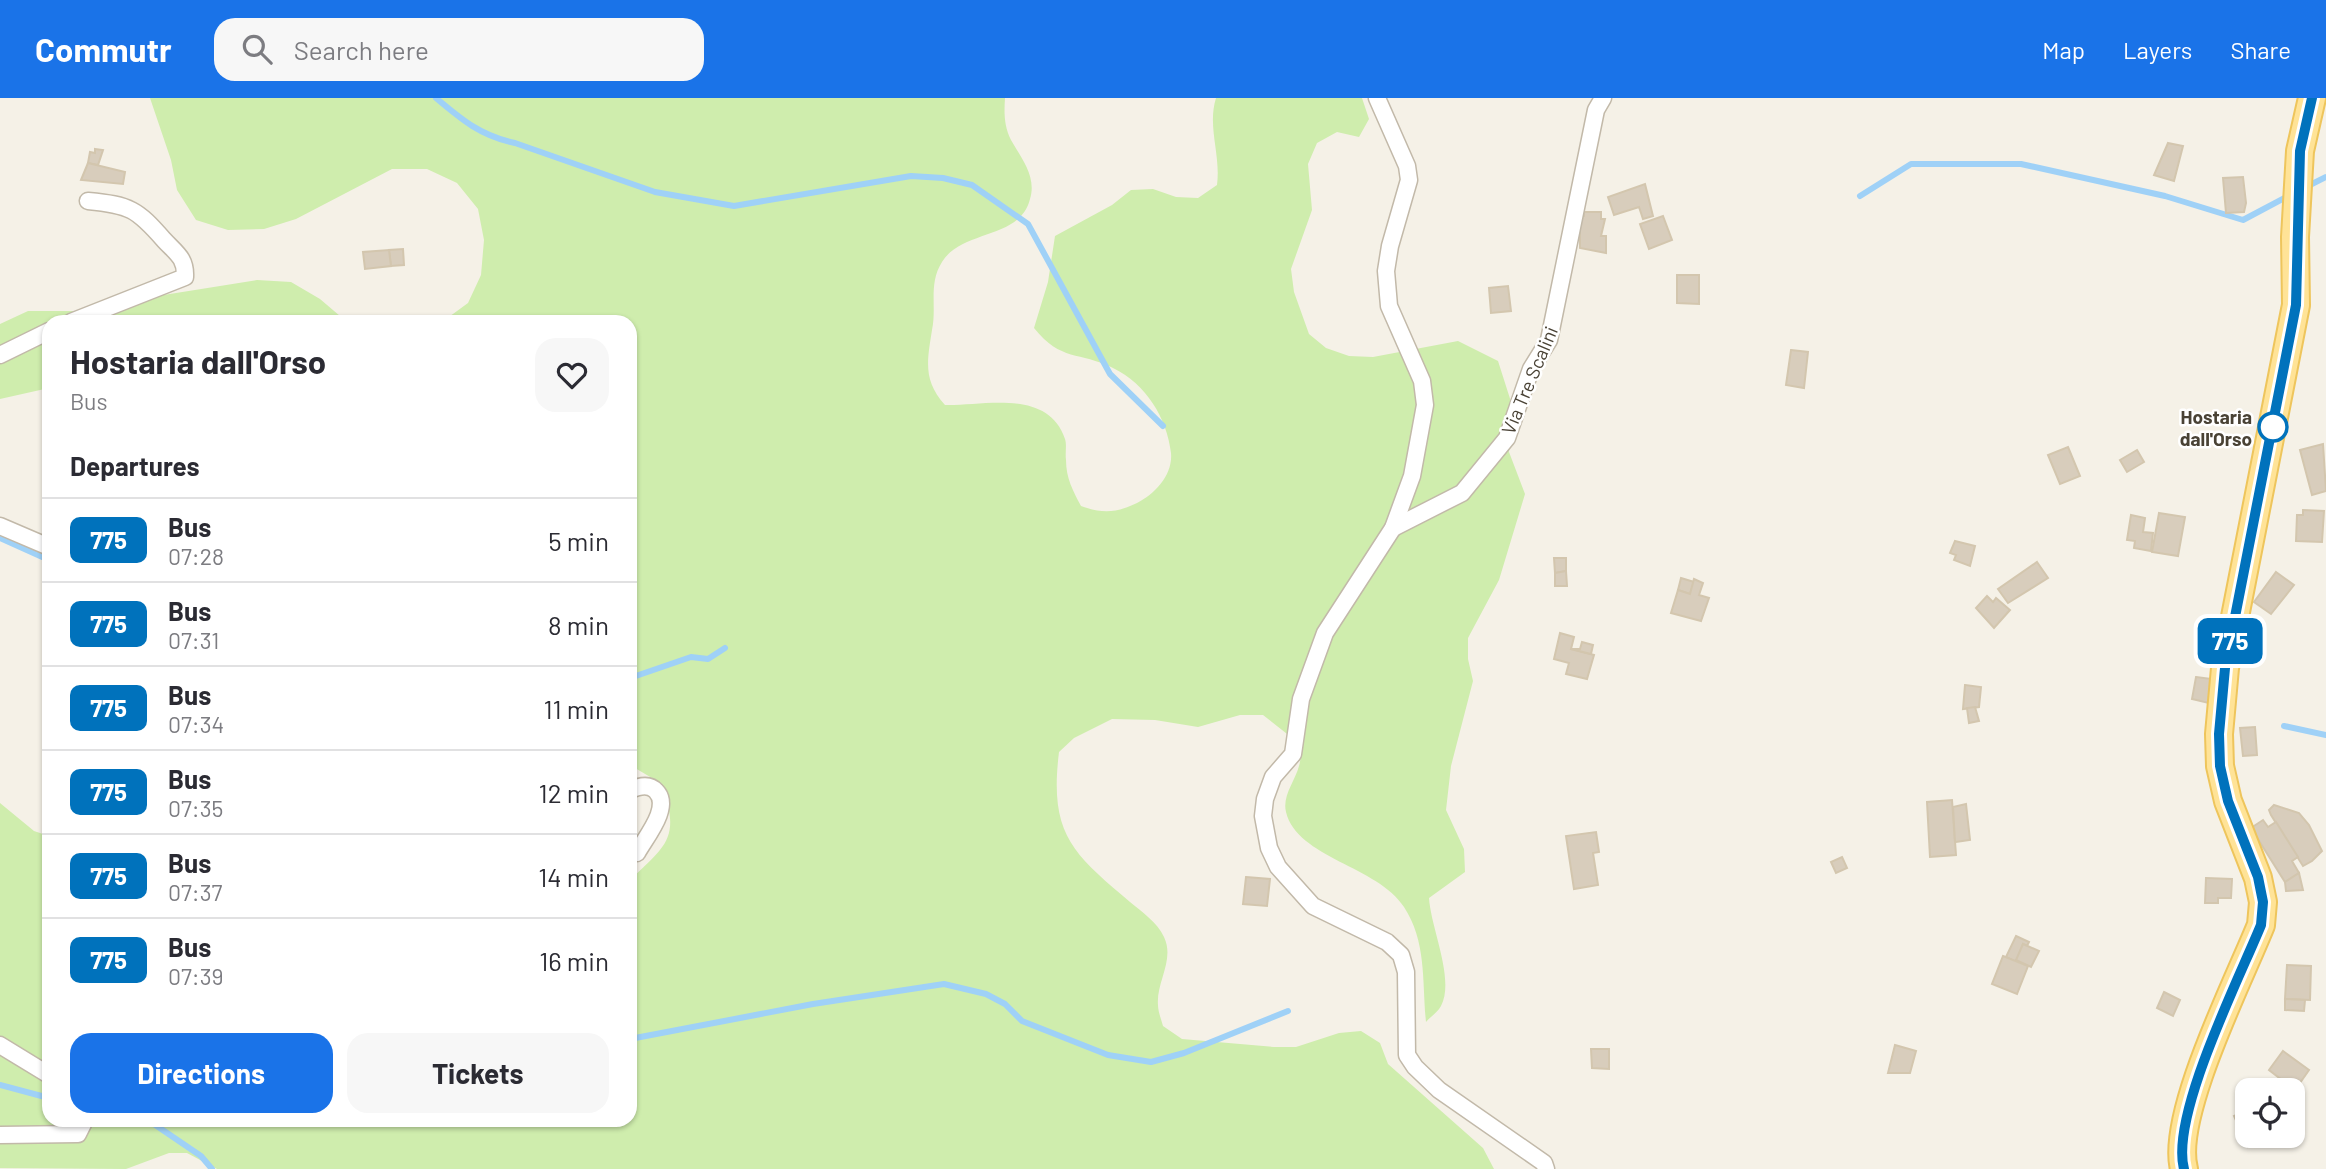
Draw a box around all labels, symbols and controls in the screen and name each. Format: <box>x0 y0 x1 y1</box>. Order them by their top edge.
search box <box>214 18 704 81</box>
text: Commutr <box>35 29 172 69</box>
icon: search <box>238 30 276 68</box>
text: Search here <box>294 34 429 65</box>
text: Map <box>2042 35 2085 64</box>
text: Layers <box>2123 35 2192 64</box>
text: Share <box>2230 35 2291 64</box>
street label: Via Tre Scalini <box>1496 323 1562 437</box>
button: heart <box>535 338 609 412</box>
text: Hostaria dall'Orso <box>70 341 326 381</box>
text: Bus <box>70 387 108 415</box>
place label: Hostaria dall'Orso <box>2180 405 2252 450</box>
marker: Hostaria dall'Orso <box>2258 412 2288 442</box>
text: Departures <box>70 450 200 481</box>
text: Bus <box>168 511 211 542</box>
text: 775 <box>90 525 127 554</box>
text: 5 min <box>548 525 609 556</box>
text: 07:28 <box>168 542 224 570</box>
text: Bus <box>168 595 211 626</box>
text: 775 <box>90 609 127 638</box>
text: 8 min <box>548 609 609 640</box>
line badge: 775 <box>2190 618 2270 664</box>
text: 07:31 <box>168 626 219 654</box>
text: 775 <box>2212 626 2248 655</box>
text: Bus <box>168 679 211 710</box>
text: 775 <box>90 693 127 722</box>
text: 11 min <box>543 693 609 724</box>
text: 07:34 <box>168 710 224 738</box>
text: Bus <box>168 763 211 794</box>
text: 775 <box>90 777 127 806</box>
text: 12 min <box>539 777 609 808</box>
text: 07:35 <box>168 794 223 822</box>
text: Bus <box>168 847 211 878</box>
text: 775 <box>90 861 127 890</box>
text: 14 min <box>538 861 609 892</box>
text: 07:37 <box>168 878 222 906</box>
text: Bus <box>168 931 211 962</box>
text: 775 <box>90 945 127 974</box>
text: 16 min <box>539 945 609 976</box>
text: 07:39 <box>168 962 224 990</box>
button: Directions <box>70 1033 333 1113</box>
button: Tickets <box>347 1033 609 1113</box>
map controls <box>2235 1078 2305 1148</box>
button: locate <box>2235 1078 2305 1148</box>

